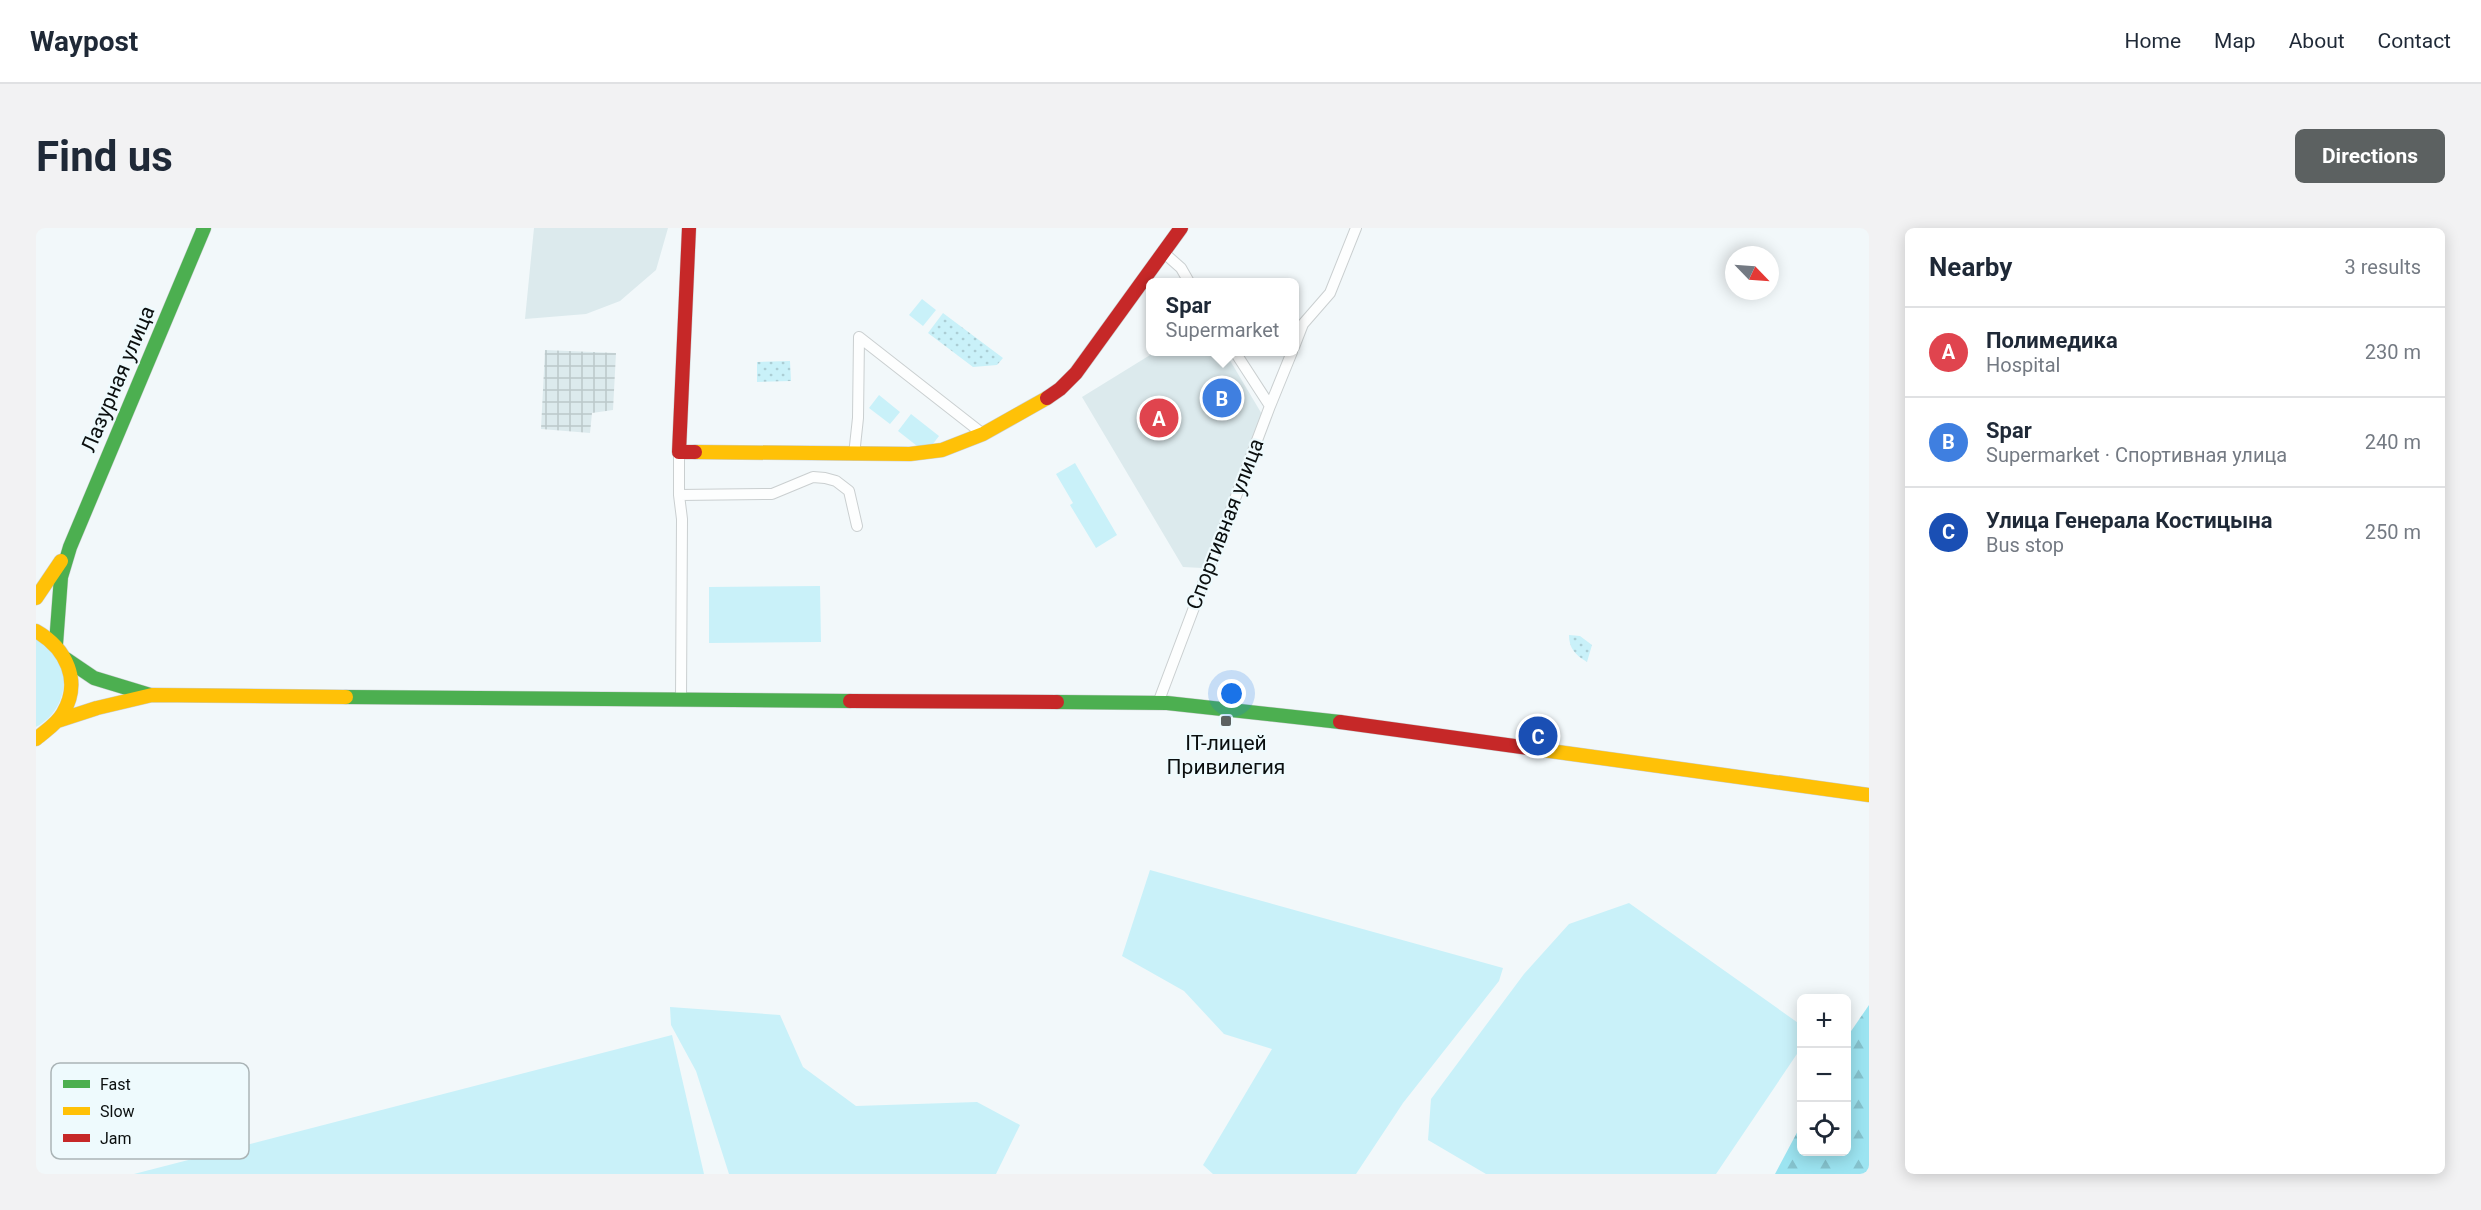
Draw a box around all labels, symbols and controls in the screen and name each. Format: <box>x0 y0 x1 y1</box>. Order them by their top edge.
text: Waypost <box>30 25 138 58</box>
text: Home <box>2125 29 2181 53</box>
text: Map <box>2214 29 2256 53</box>
text: About <box>2289 29 2345 53</box>
text: Contact <box>2378 29 2451 53</box>
button: Directions <box>2295 129 2445 183</box>
text: Find us <box>36 132 173 181</box>
north arrow <box>1725 246 1779 300</box>
text: Nearby <box>1929 252 2012 282</box>
text: 3 results <box>2345 255 2421 279</box>
popup <box>1146 278 1299 356</box>
text: Spar <box>1166 293 1211 318</box>
street label: Лазурная улица <box>76 302 160 456</box>
text: Supermarket <box>1166 318 1279 342</box>
text: Полимедика <box>1986 328 2118 353</box>
text: A <box>1942 340 1955 364</box>
text: 230 m <box>2365 340 2421 364</box>
text: Hospital <box>1986 353 2060 377</box>
pin: B <box>1202 376 1242 420</box>
pin: A <box>1140 396 1178 441</box>
text: Spar <box>1986 418 2032 443</box>
text: B <box>1942 430 1955 454</box>
text: 240 m <box>2365 430 2421 454</box>
street label: Спортивная улица <box>1181 435 1269 613</box>
text: Supermarket · Спортивная улица <box>1986 443 2287 467</box>
text: Улица Генерала Костицына <box>1986 508 2272 533</box>
text: C <box>1942 520 1955 544</box>
text: 250 m <box>2365 520 2421 544</box>
text: Bus stop <box>1986 533 2064 557</box>
your location <box>1217 679 1246 708</box>
marker: IT-лицей Привилегия <box>1219 714 1233 728</box>
pin: C <box>1518 714 1558 758</box>
place label: IT-лицей Привилегия <box>1167 731 1285 779</box>
map controls <box>1797 994 1851 1156</box>
button: + <box>1797 994 1851 1048</box>
button: − <box>1797 1048 1851 1102</box>
legend <box>51 1063 249 1159</box>
text: Fast <box>100 1075 131 1094</box>
text: Slow <box>100 1102 135 1121</box>
button: locate <box>1797 1102 1851 1156</box>
text: Jam <box>100 1129 132 1148</box>

